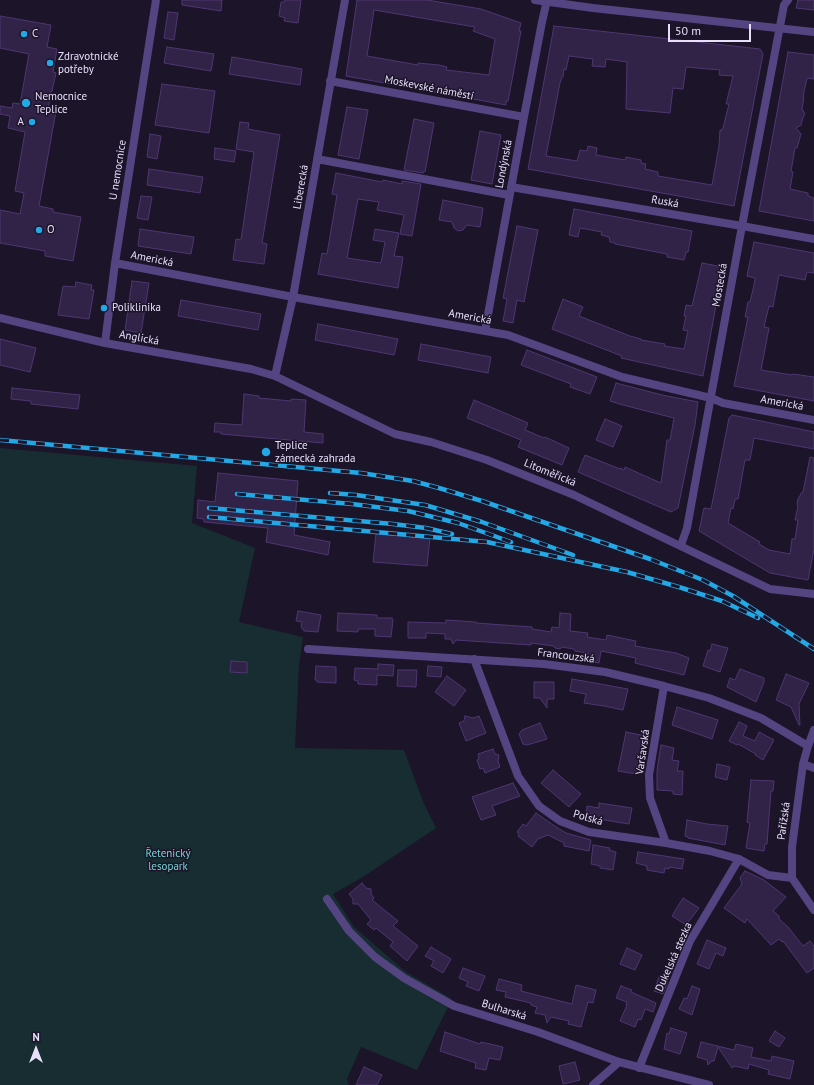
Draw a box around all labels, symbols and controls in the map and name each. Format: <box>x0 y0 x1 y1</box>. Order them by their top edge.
scale bar <box>670 16 753 42</box>
text: 50 m <box>675 23 701 38</box>
place label: C <box>32 27 38 41</box>
marker: C <box>19 29 29 39</box>
place label: Zdravotnické potřeby <box>58 50 119 76</box>
marker: Zdravotnické potřeby <box>45 58 55 68</box>
street label: Moskevské náměstí <box>383 73 475 103</box>
place label: Nemocnice Teplice <box>35 90 87 116</box>
marker: Nemocnice Teplice <box>20 97 32 109</box>
place label: A <box>18 115 24 129</box>
marker: A <box>27 117 37 127</box>
street label: U nemocnice <box>107 139 129 201</box>
street label: Londýnská <box>493 139 515 189</box>
street label: Liberecká <box>291 164 311 210</box>
street label: Ruská <box>650 193 680 211</box>
place label: O <box>47 223 55 237</box>
marker: O <box>34 225 44 235</box>
street label: Americká <box>129 248 175 270</box>
street label: Mostecká <box>710 262 730 308</box>
place label: Poliklinika <box>112 301 161 315</box>
marker: Poliklinika <box>99 303 109 313</box>
street label: Americká <box>448 307 492 327</box>
street label: Anglická <box>118 328 160 348</box>
street label: Americká <box>760 393 804 413</box>
place label: Teplice zámecká zahrada <box>275 439 355 465</box>
marker: Teplice zámecká zahrada <box>260 446 272 458</box>
street label: Litoměřická <box>522 457 578 489</box>
street label: Francouzská <box>537 646 595 666</box>
street label: Varšavská <box>633 728 653 776</box>
street label: Pařížská <box>775 801 793 841</box>
street label: Polská <box>572 807 604 829</box>
park label: Řetenický lesopark <box>145 847 191 873</box>
street label: Dukelská stezka <box>653 920 695 994</box>
street label: Bulharská <box>480 997 528 1023</box>
north arrow <box>16 1029 56 1069</box>
text: N <box>32 1030 40 1044</box>

